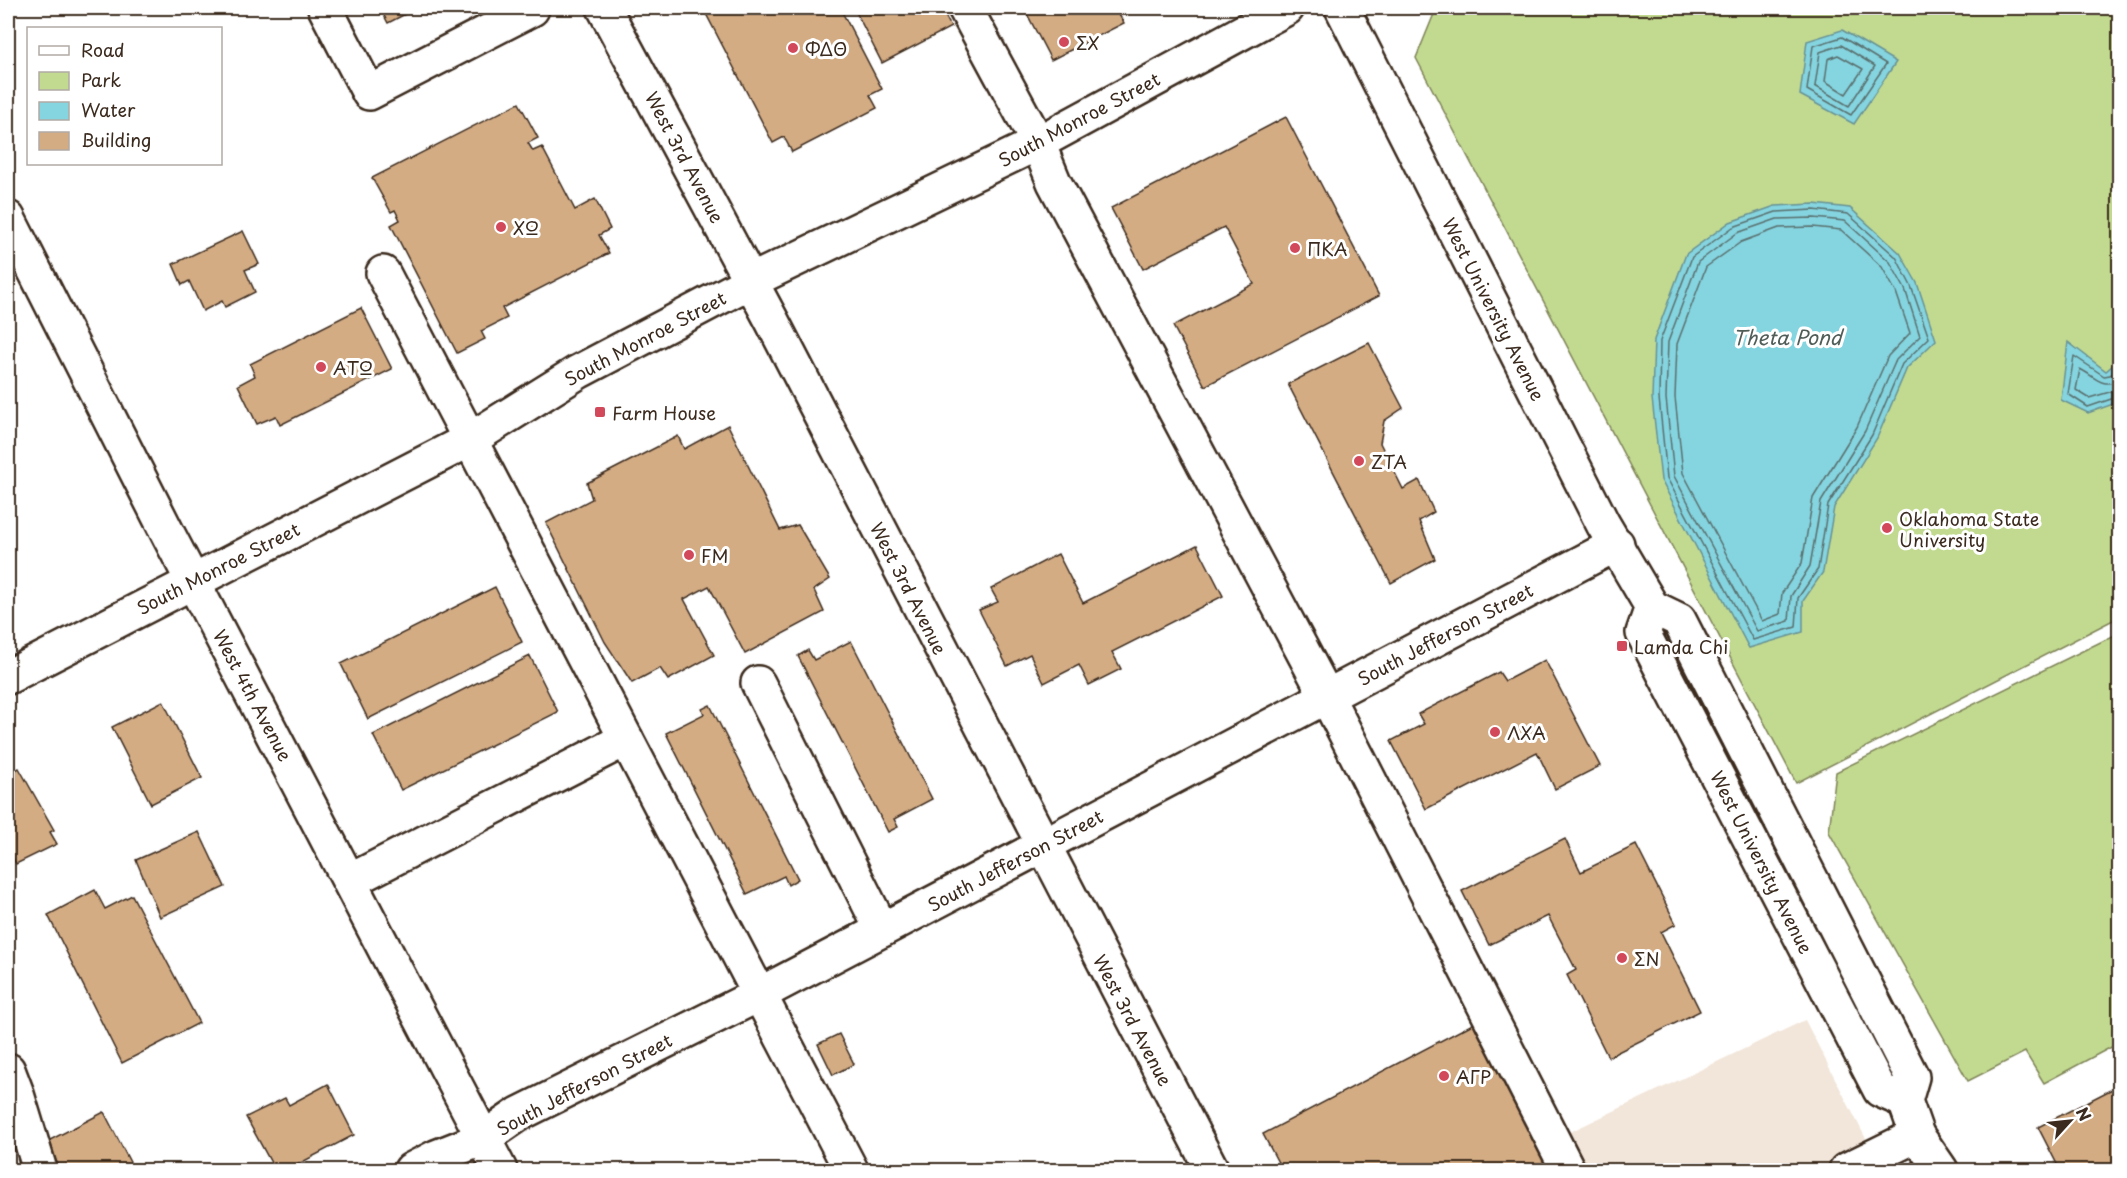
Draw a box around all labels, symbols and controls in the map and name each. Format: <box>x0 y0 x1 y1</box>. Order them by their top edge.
legend <box>27 27 222 165</box>
place label: ΣX <box>1076 29 1099 56</box>
place label: ΦΔΘ <box>805 35 847 62</box>
marker: ΣX <box>1057 35 1071 49</box>
text: Road <box>81 36 125 63</box>
marker: ΦΔΘ <box>786 41 800 55</box>
street label: South Monroe Street <box>993 65 1165 173</box>
text: Park <box>81 66 121 93</box>
street label: West 3rd Avenue <box>639 86 731 228</box>
text: Water <box>81 96 136 123</box>
text: Building <box>81 126 151 153</box>
street label: West University Avenue <box>1436 213 1552 405</box>
place label: XΩ <box>513 214 539 241</box>
marker: XΩ <box>494 220 508 234</box>
place label: ΠΚΑ <box>1307 235 1348 262</box>
marker: ΠΚΑ <box>1288 241 1302 255</box>
street label: South Monroe Street <box>559 284 731 392</box>
water label: Theta Pond <box>1732 322 1845 352</box>
place label: ΑTΩ <box>333 354 373 381</box>
marker: ΑTΩ <box>314 360 328 374</box>
place label: Farm House <box>612 399 716 426</box>
marker: Farm House <box>593 405 607 419</box>
place label: ΖΤΑ <box>1371 448 1407 475</box>
marker: ΖΤΑ <box>1352 454 1366 468</box>
place label: Oklahoma State University <box>1899 505 2039 553</box>
street label: South Monroe Street <box>132 515 304 621</box>
street label: West 3rd Avenue <box>864 517 954 659</box>
marker: Oklahoma State University <box>1880 521 1894 535</box>
place label: FM <box>701 542 728 569</box>
marker: FM <box>682 548 696 562</box>
street label: South Jefferson Street <box>1353 576 1537 692</box>
street label: West 4th Avenue <box>207 624 299 766</box>
place label: Lamda Chi <box>1634 633 1728 660</box>
marker: Lamda Chi <box>1615 639 1629 653</box>
place label: ΛXA <box>1507 719 1546 746</box>
marker: ΛXA <box>1488 725 1502 739</box>
street label: West University Avenue <box>1704 766 1820 958</box>
street label: South Jefferson Street <box>923 802 1107 918</box>
place label: ΣN <box>1634 945 1660 972</box>
street label: West 3rd Avenue <box>1087 949 1179 1091</box>
marker: ΣN <box>1615 951 1629 965</box>
street label: South Jefferson Street <box>492 1026 676 1142</box>
place label: AΓP <box>1456 1063 1491 1090</box>
marker: AΓP <box>1437 1069 1451 1083</box>
north arrow <box>2040 1091 2100 1151</box>
text: N <box>2071 1103 2098 1125</box>

